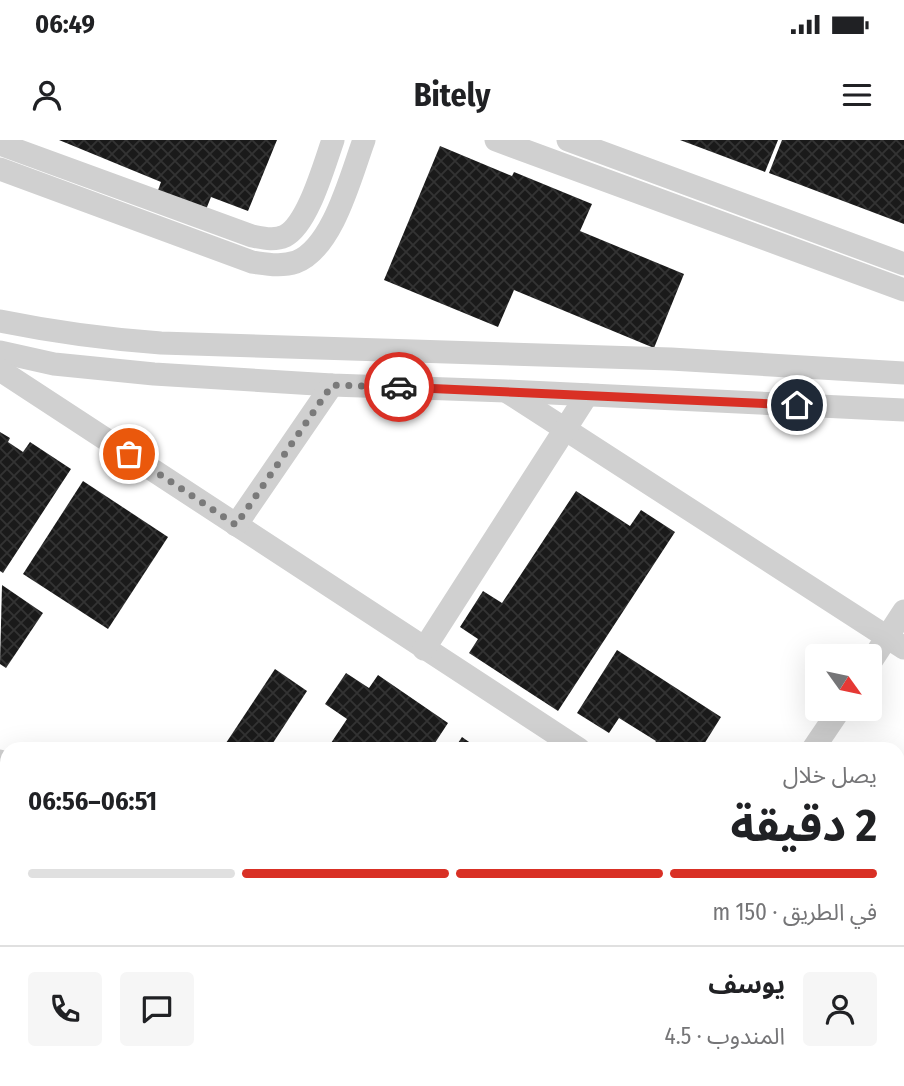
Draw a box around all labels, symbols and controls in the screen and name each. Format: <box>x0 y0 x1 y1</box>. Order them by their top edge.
text: 06:49 <box>35 9 95 40</box>
icon: person <box>28 76 66 114</box>
text: Bitely <box>414 76 490 114</box>
icon: menu <box>838 76 876 114</box>
courier <box>364 352 434 422</box>
icon: car <box>380 368 418 406</box>
pin <box>767 375 827 435</box>
icon: home <box>778 386 816 424</box>
pin <box>99 424 159 484</box>
icon: bag <box>110 435 148 473</box>
north arrow <box>805 644 882 721</box>
map controls <box>805 644 882 721</box>
text: يصل خلال <box>783 761 877 789</box>
text: 06:51–06:56 <box>28 786 157 817</box>
text: 2 دقيقة <box>730 798 877 853</box>
text: في الطريق · 150 m <box>712 898 877 926</box>
text: يوسف <box>708 969 785 1000</box>
button: phone <box>28 972 102 1046</box>
button: chat <box>120 972 194 1046</box>
button: person <box>803 972 877 1046</box>
text: المندوب · 4.5 <box>665 1022 785 1050</box>

